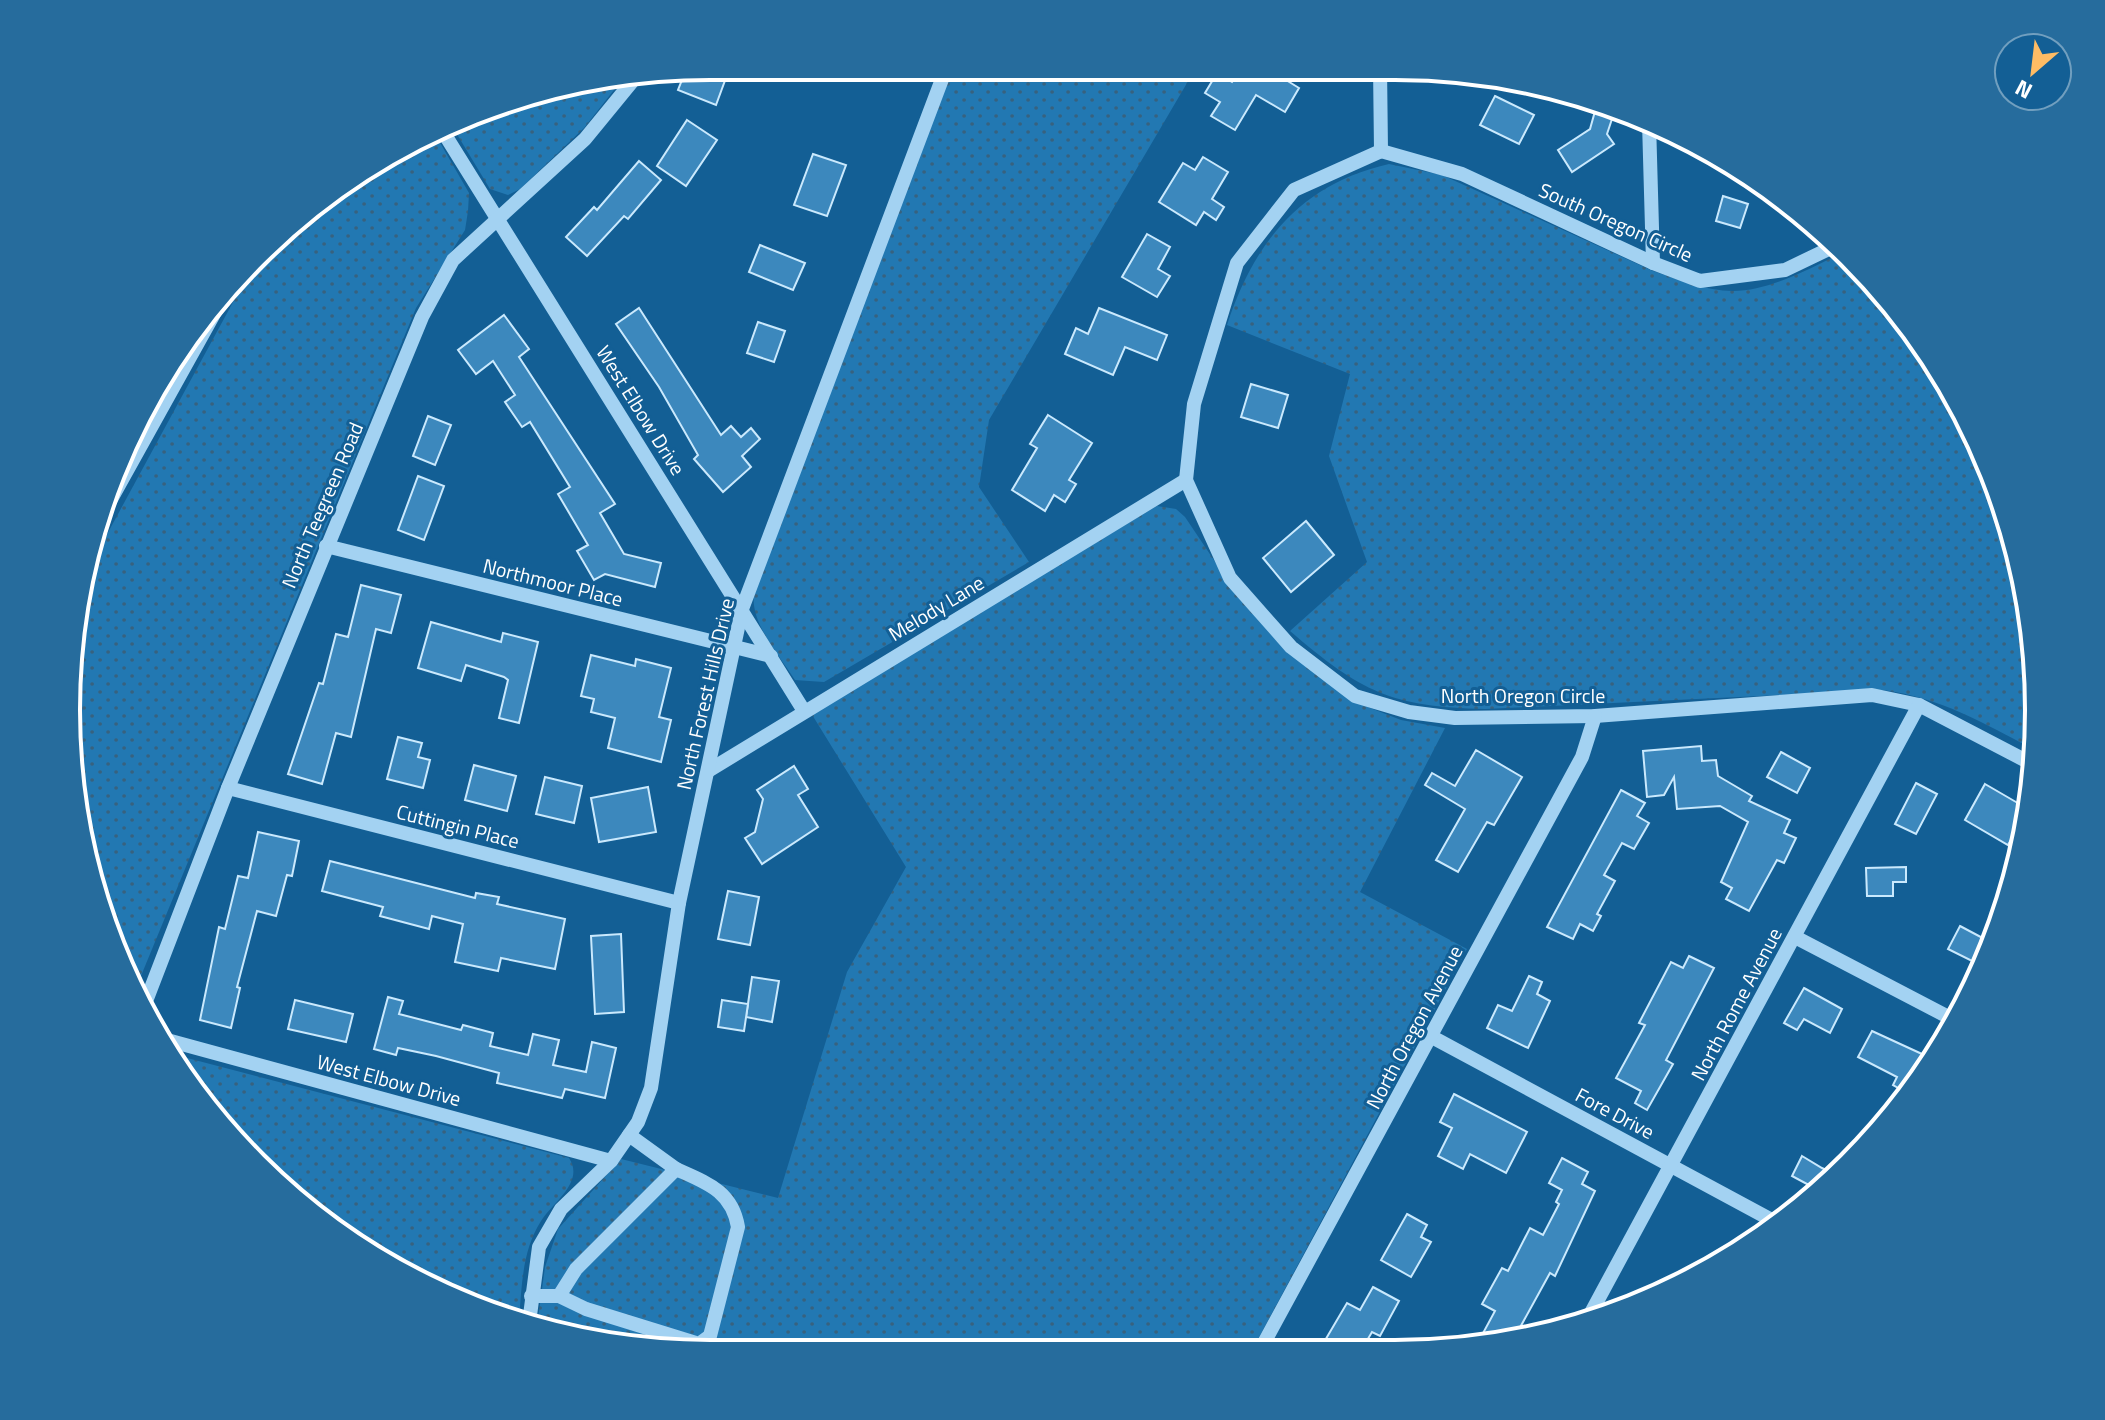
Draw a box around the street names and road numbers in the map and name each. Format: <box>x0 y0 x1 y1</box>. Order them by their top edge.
street label: South Oregon Circle <box>1534 174 1698 270</box>
street label: West Elbow Drive <box>589 339 693 481</box>
street label: North Teegreen Road <box>273 417 371 593</box>
street label: Northmoor Place <box>480 550 626 614</box>
street label: Melody Lane <box>882 567 990 649</box>
street label: North Forest Hills Drive <box>668 595 742 793</box>
street label: North Oregon Circle <box>1441 680 1605 711</box>
street label: Cuttingin Place <box>393 796 523 856</box>
street label: North Rome Avenue <box>1683 922 1789 1086</box>
street label: North Oregon Avenue <box>1358 940 1470 1114</box>
street label: West Elbow Drive <box>313 1046 465 1114</box>
street label: Fore Drive <box>1570 1079 1660 1147</box>

